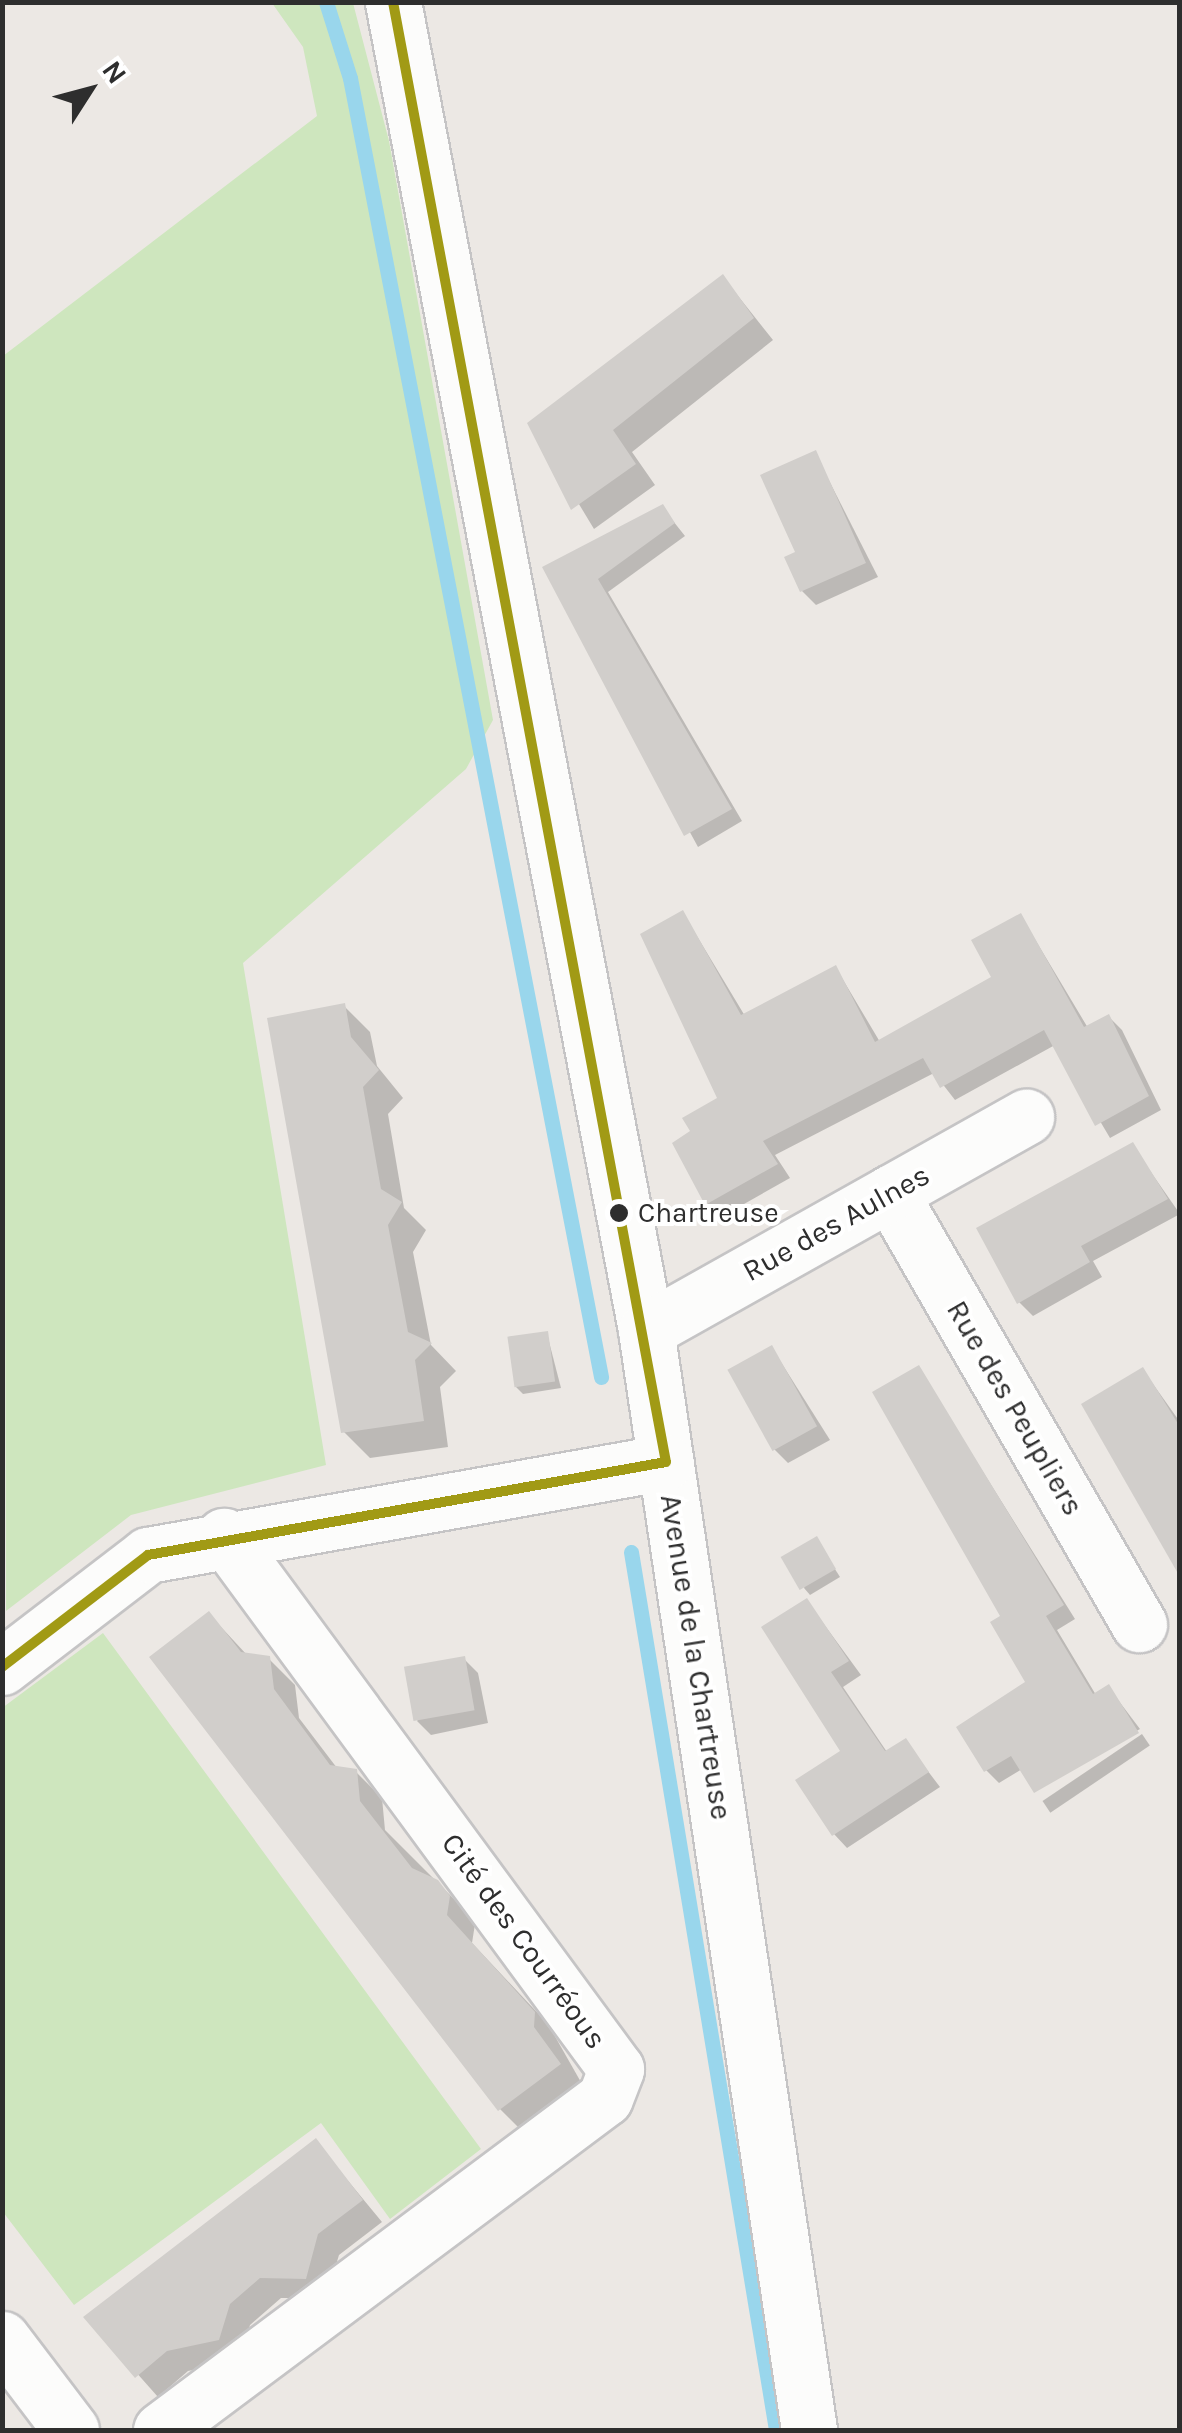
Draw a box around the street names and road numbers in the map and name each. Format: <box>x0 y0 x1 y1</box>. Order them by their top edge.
street label: Rue des Aulnes <box>736 1157 936 1289</box>
street label: Rue des Peupliers <box>939 1294 1091 1522</box>
street label: Avenue de la Chartreuse <box>652 1492 740 1822</box>
street label: Cité des Courréous <box>434 1826 614 2056</box>

